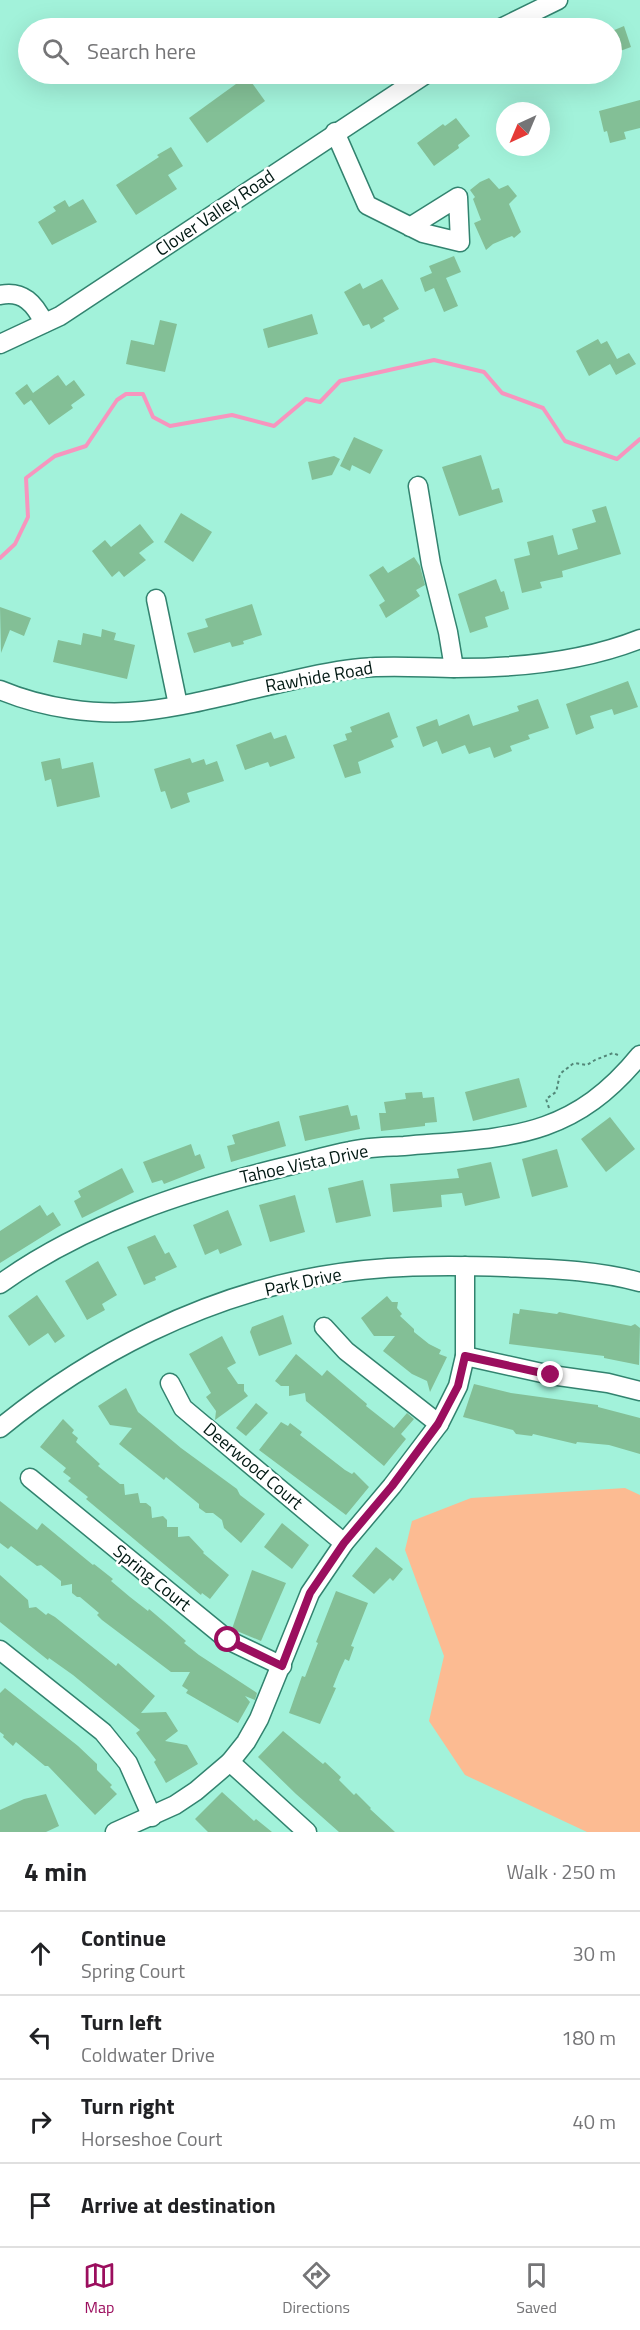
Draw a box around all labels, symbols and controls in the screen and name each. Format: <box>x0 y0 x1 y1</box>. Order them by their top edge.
search box <box>18 18 622 84</box>
text: Search here <box>87 34 196 68</box>
icon: search <box>39 35 72 68</box>
north arrow <box>496 102 550 156</box>
street label: Clover Valley Road <box>150 163 280 263</box>
street label: Rawhide Road <box>263 654 375 699</box>
street label: Tahoe Vista Drive <box>237 1137 371 1190</box>
street label: Park Drive <box>262 1260 344 1303</box>
route end <box>537 1361 563 1387</box>
street label: Deerwood Court <box>197 1416 310 1516</box>
street label: Spring Court <box>107 1538 198 1618</box>
route start <box>214 1626 240 1652</box>
text: 4 min <box>24 1852 87 1891</box>
text: Walk · 250 m <box>507 1856 616 1887</box>
text: Continue <box>81 1921 166 1955</box>
icon: ahead <box>24 1937 57 1970</box>
text: 30 m <box>572 1938 616 1969</box>
text: Spring Court <box>81 1955 185 1986</box>
text: Turn left <box>81 2005 162 2039</box>
icon: left <box>24 2021 57 2054</box>
text: 180 m <box>561 2022 616 2053</box>
text: Coldwater Drive <box>81 2039 215 2070</box>
text: Turn right <box>81 2089 175 2123</box>
icon: right <box>24 2105 57 2138</box>
text: 40 m <box>572 2106 616 2137</box>
text: Horseshoe Court <box>81 2123 222 2154</box>
text: Arrive at destination <box>81 2188 276 2222</box>
icon: arrive <box>24 2189 57 2222</box>
tab: Map <box>83 2259 116 2319</box>
tab: Directions <box>282 2259 350 2319</box>
tab: Saved <box>516 2259 557 2319</box>

